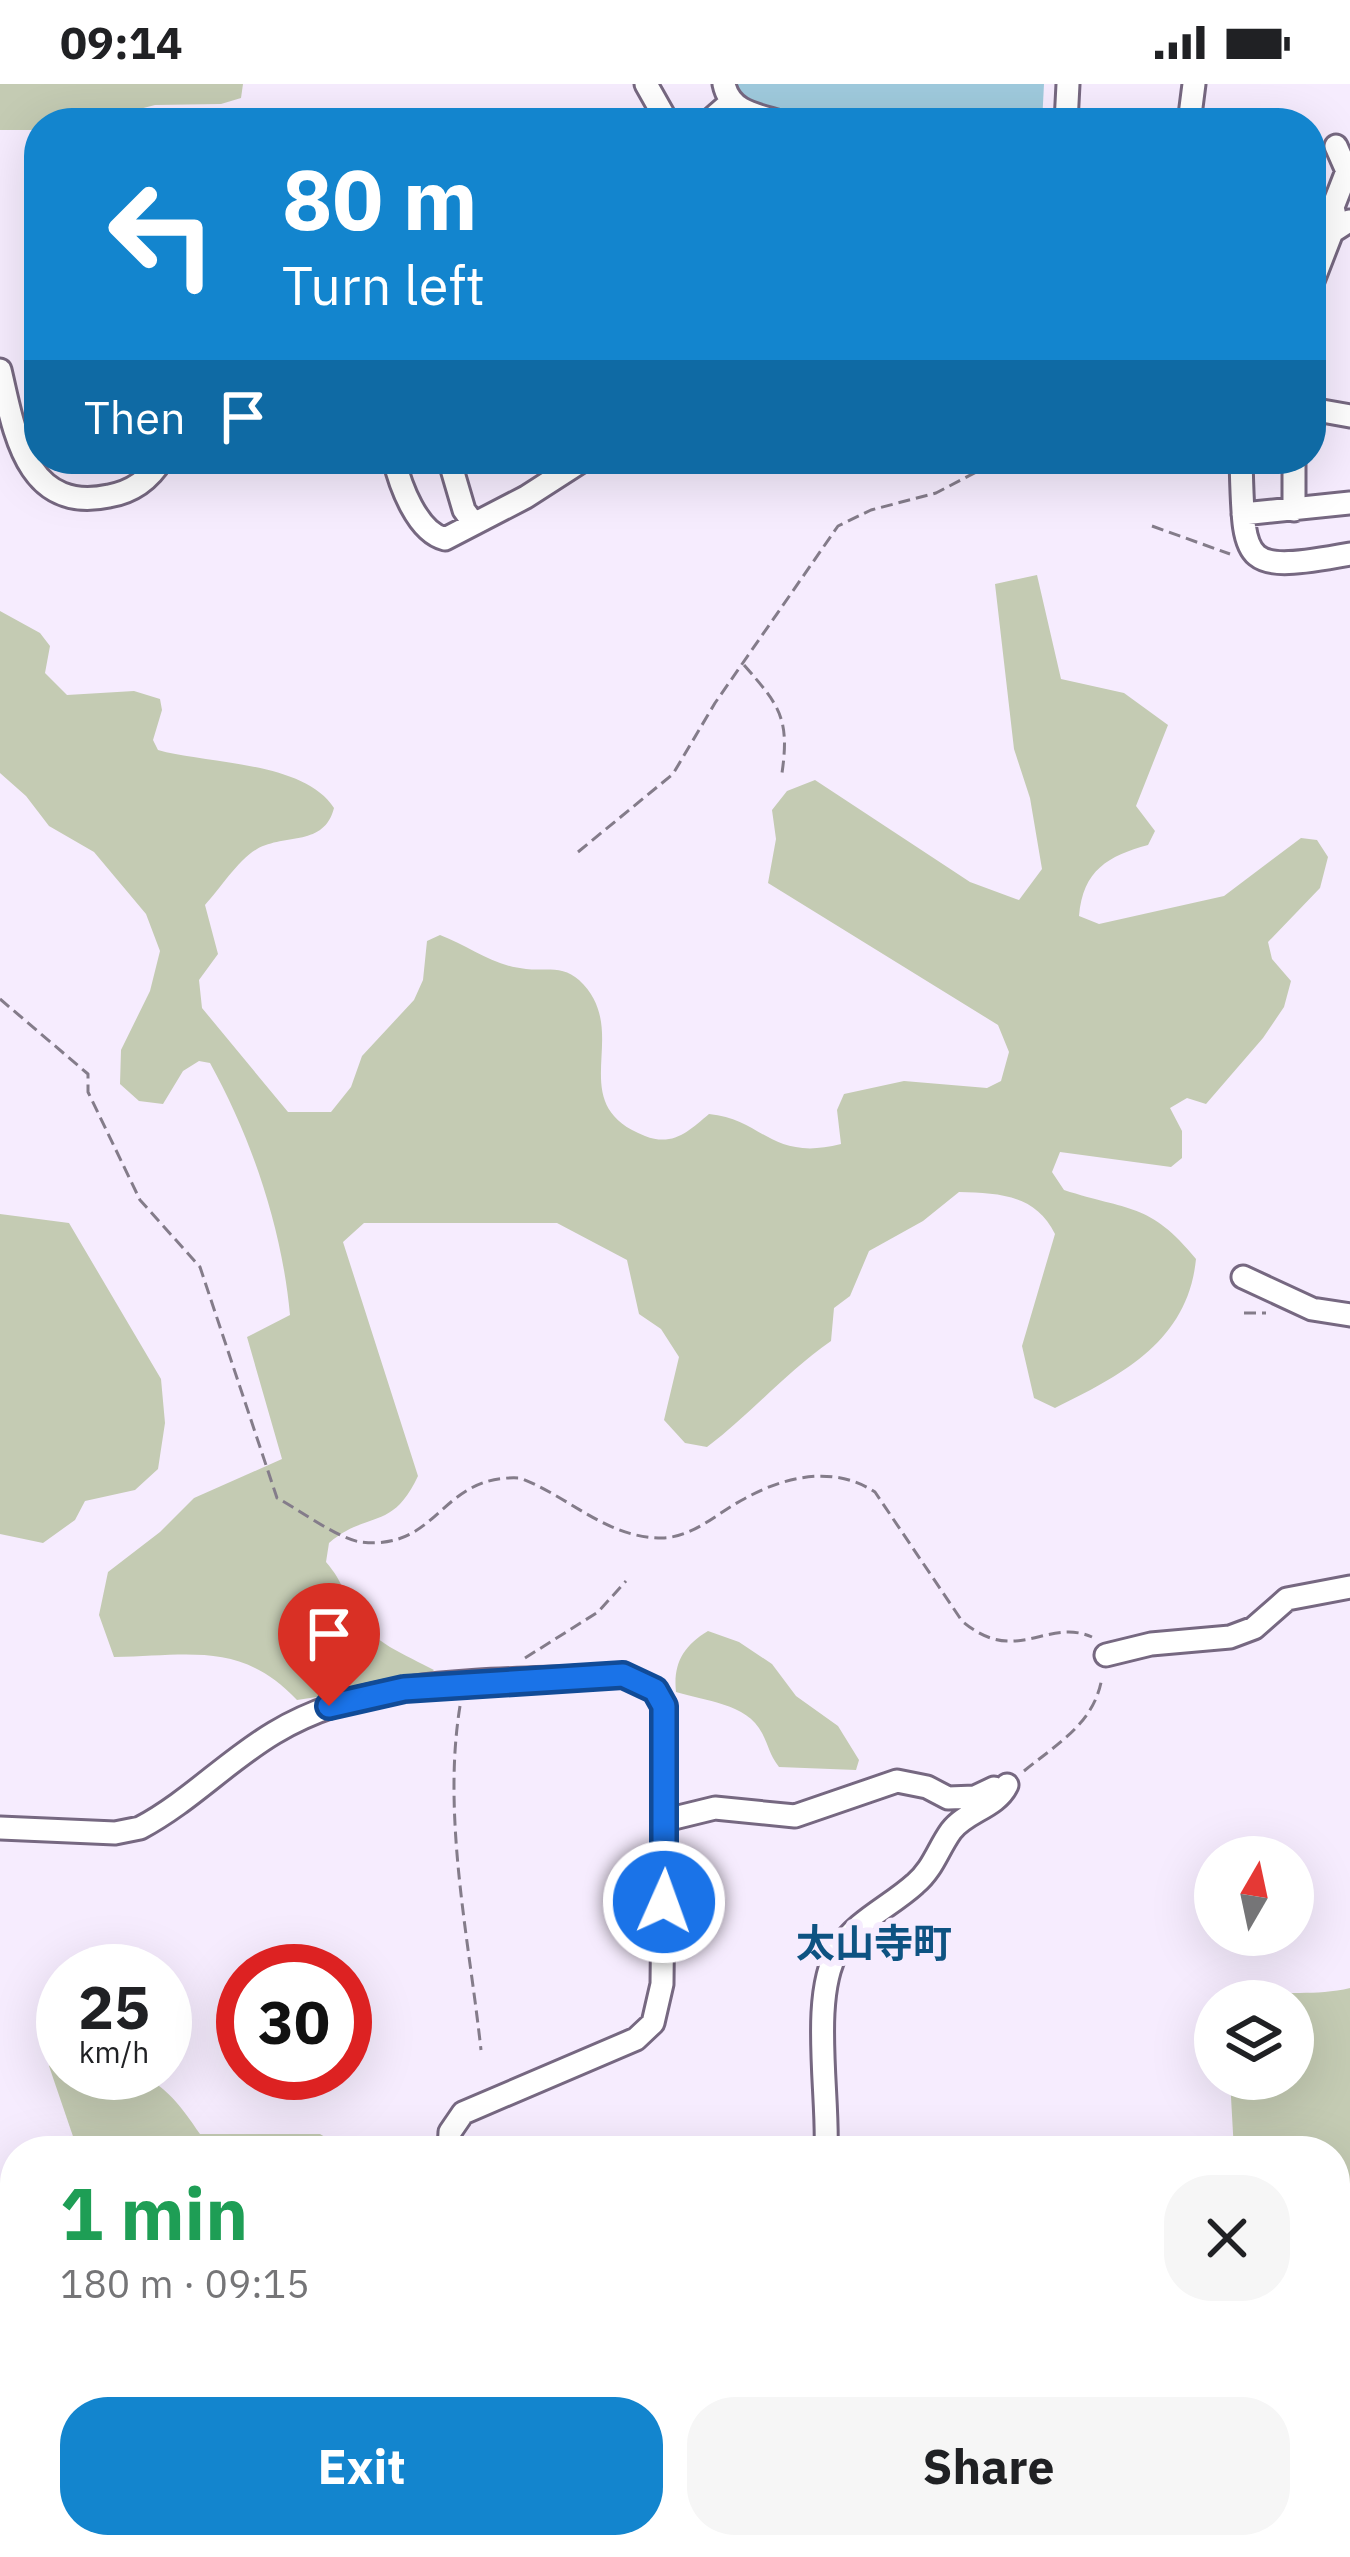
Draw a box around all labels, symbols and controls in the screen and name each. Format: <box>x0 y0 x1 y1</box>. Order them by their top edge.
text: 09:14 <box>60 13 183 71</box>
text: 80 m <box>282 144 478 253</box>
icon: left <box>84 156 240 312</box>
text: Turn left <box>282 250 485 320</box>
icon: arrive <box>210 384 276 450</box>
text: Then <box>84 388 186 446</box>
pin <box>278 1583 380 1706</box>
icon: arrive <box>296 1601 362 1667</box>
north arrow <box>1194 1836 1314 1956</box>
map controls <box>1194 1836 1314 2100</box>
position arrow <box>601 1839 727 1965</box>
district label: 太山寺町 <box>796 1917 952 1968</box>
speed limit sign: 30 <box>216 1944 372 2100</box>
text: 25 <box>78 1967 150 2046</box>
button: layers <box>1194 1980 1314 2100</box>
text: km/h <box>79 2032 149 2071</box>
text: 1 min <box>60 2166 248 2260</box>
button: close <box>1164 2175 1290 2301</box>
text: 180 m · 09:15 <box>60 2258 310 2309</box>
button: Exit <box>60 2397 663 2535</box>
button: Share <box>687 2397 1290 2535</box>

